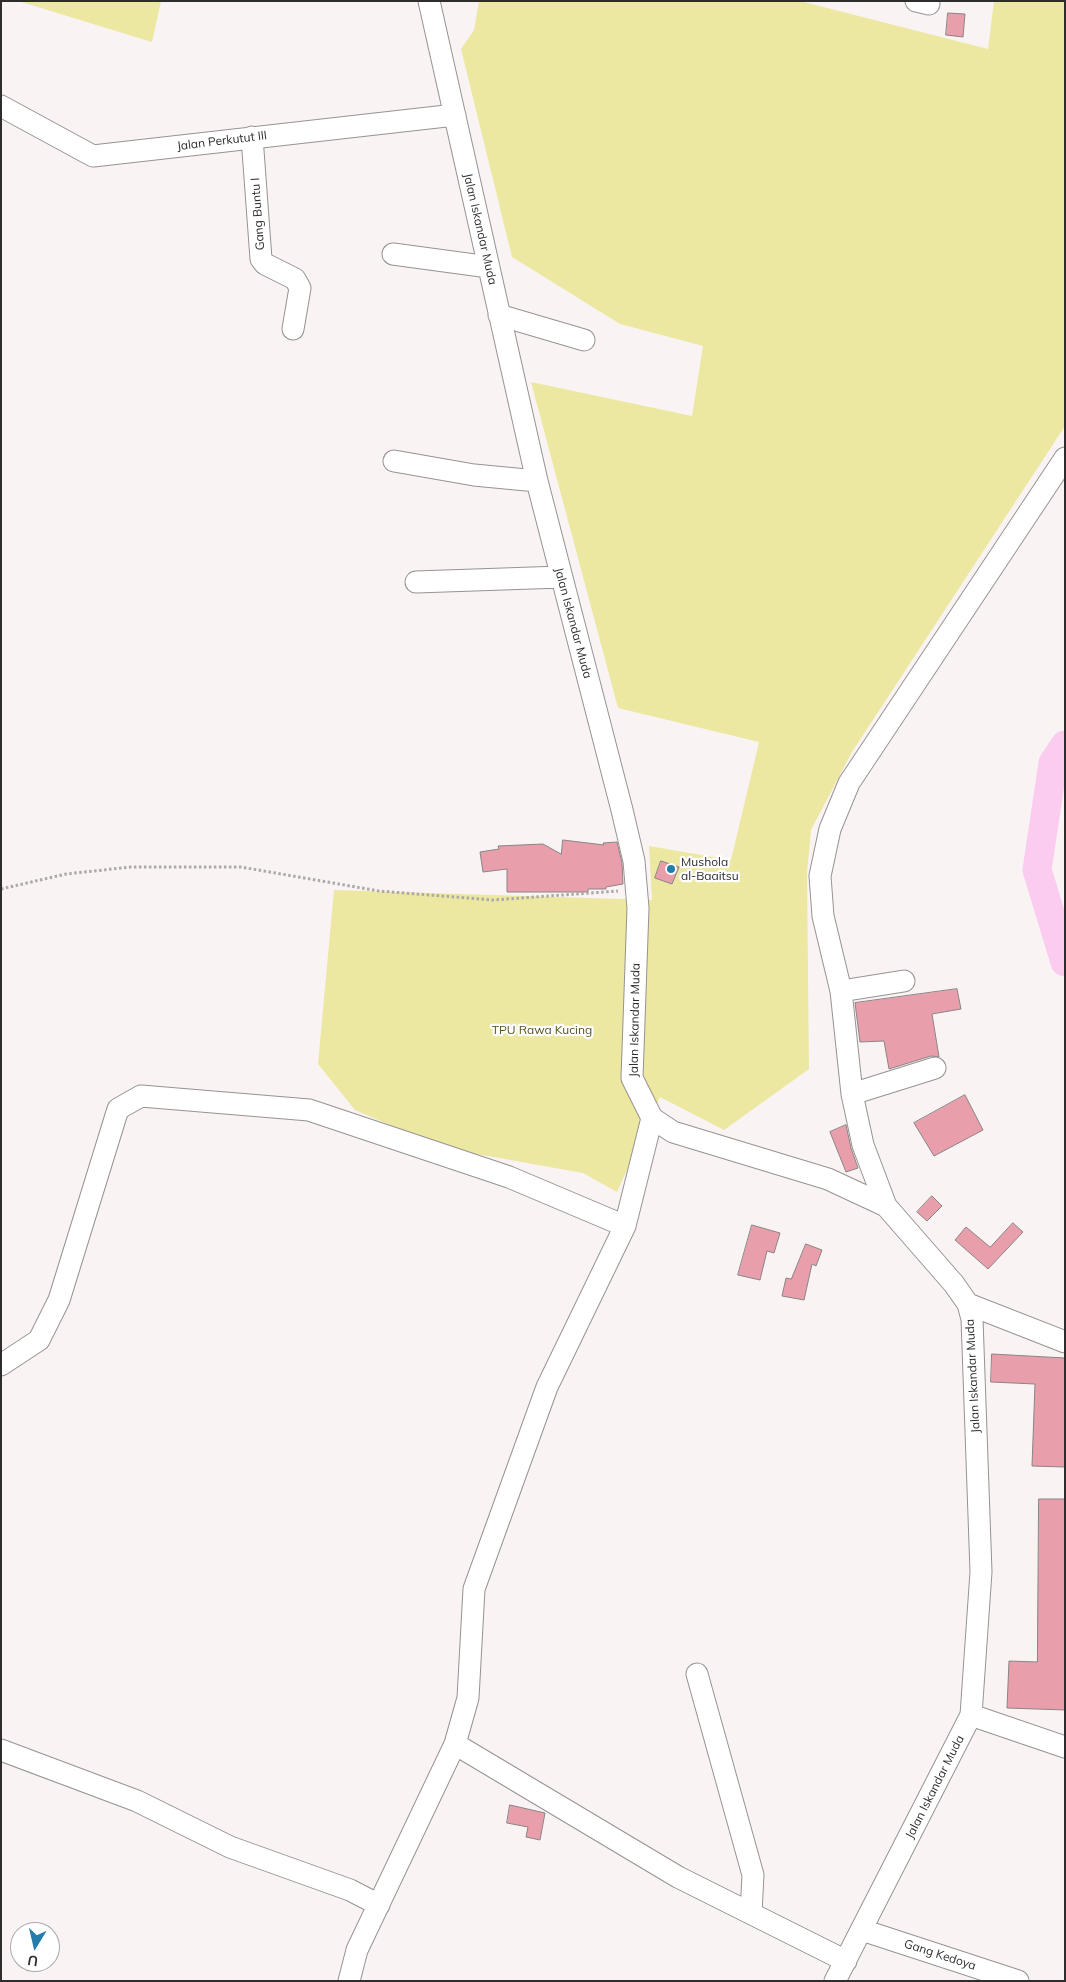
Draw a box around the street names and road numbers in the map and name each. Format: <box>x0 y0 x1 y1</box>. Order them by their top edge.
street label: Jalan Perkutut III <box>176 128 268 154</box>
street label: Jalan Iskandar Muda <box>460 172 500 286</box>
street label: Gang Buntu I <box>248 177 268 251</box>
street label: Jalan Iskandar Muda <box>551 566 595 680</box>
street label: Jalan Iskandar Muda <box>627 963 643 1077</box>
street label: Jalan Iskandar Muda <box>963 1319 983 1433</box>
street label: Jalan Iskandar Muda <box>903 1733 967 1841</box>
street label: Gang Kedoya <box>902 1937 978 1973</box>

